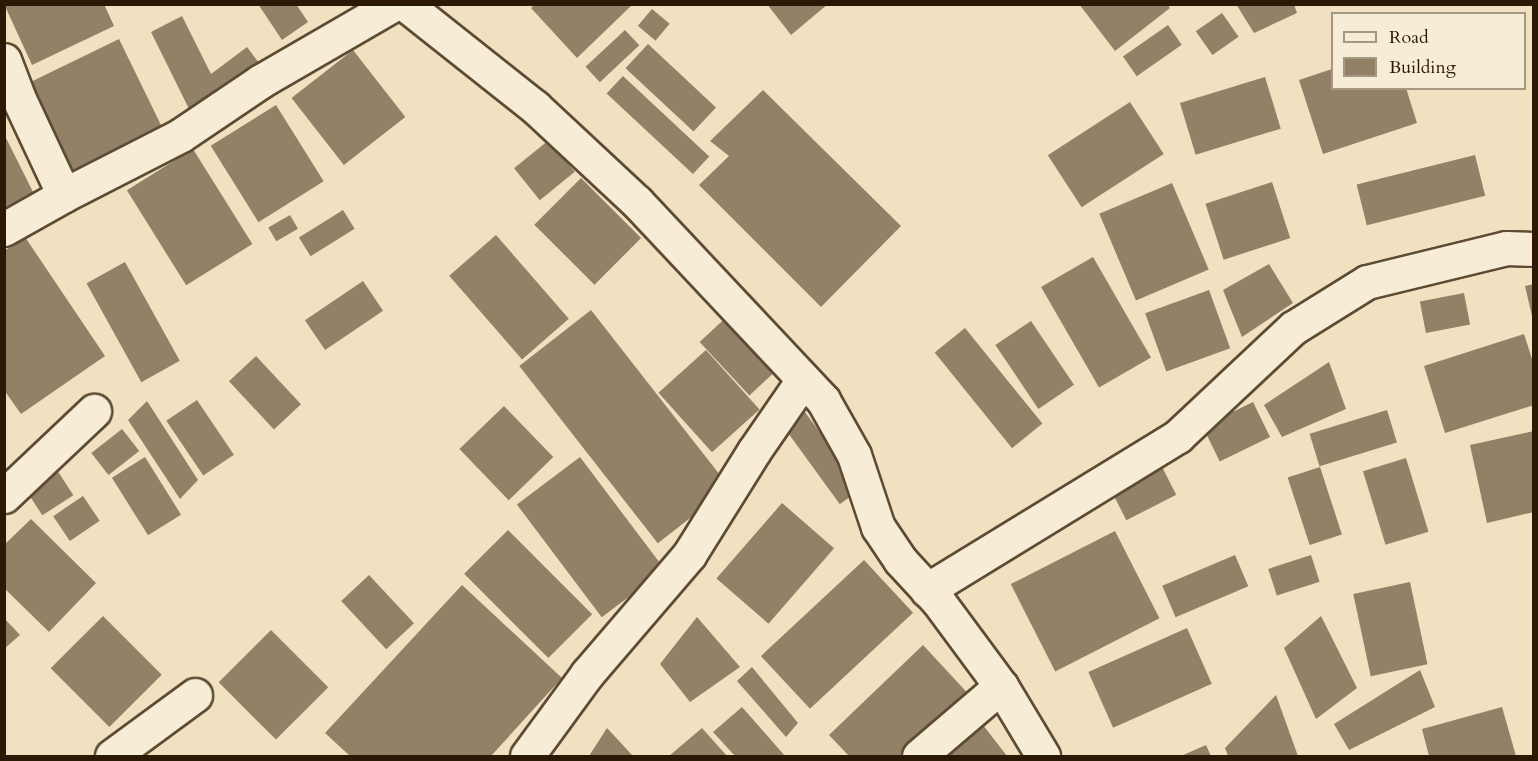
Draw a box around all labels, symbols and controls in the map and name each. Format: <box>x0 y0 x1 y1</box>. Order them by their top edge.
legend <box>1331 12 1526 90</box>
text: Road <box>1389 25 1429 50</box>
text: Building <box>1389 55 1456 80</box>

